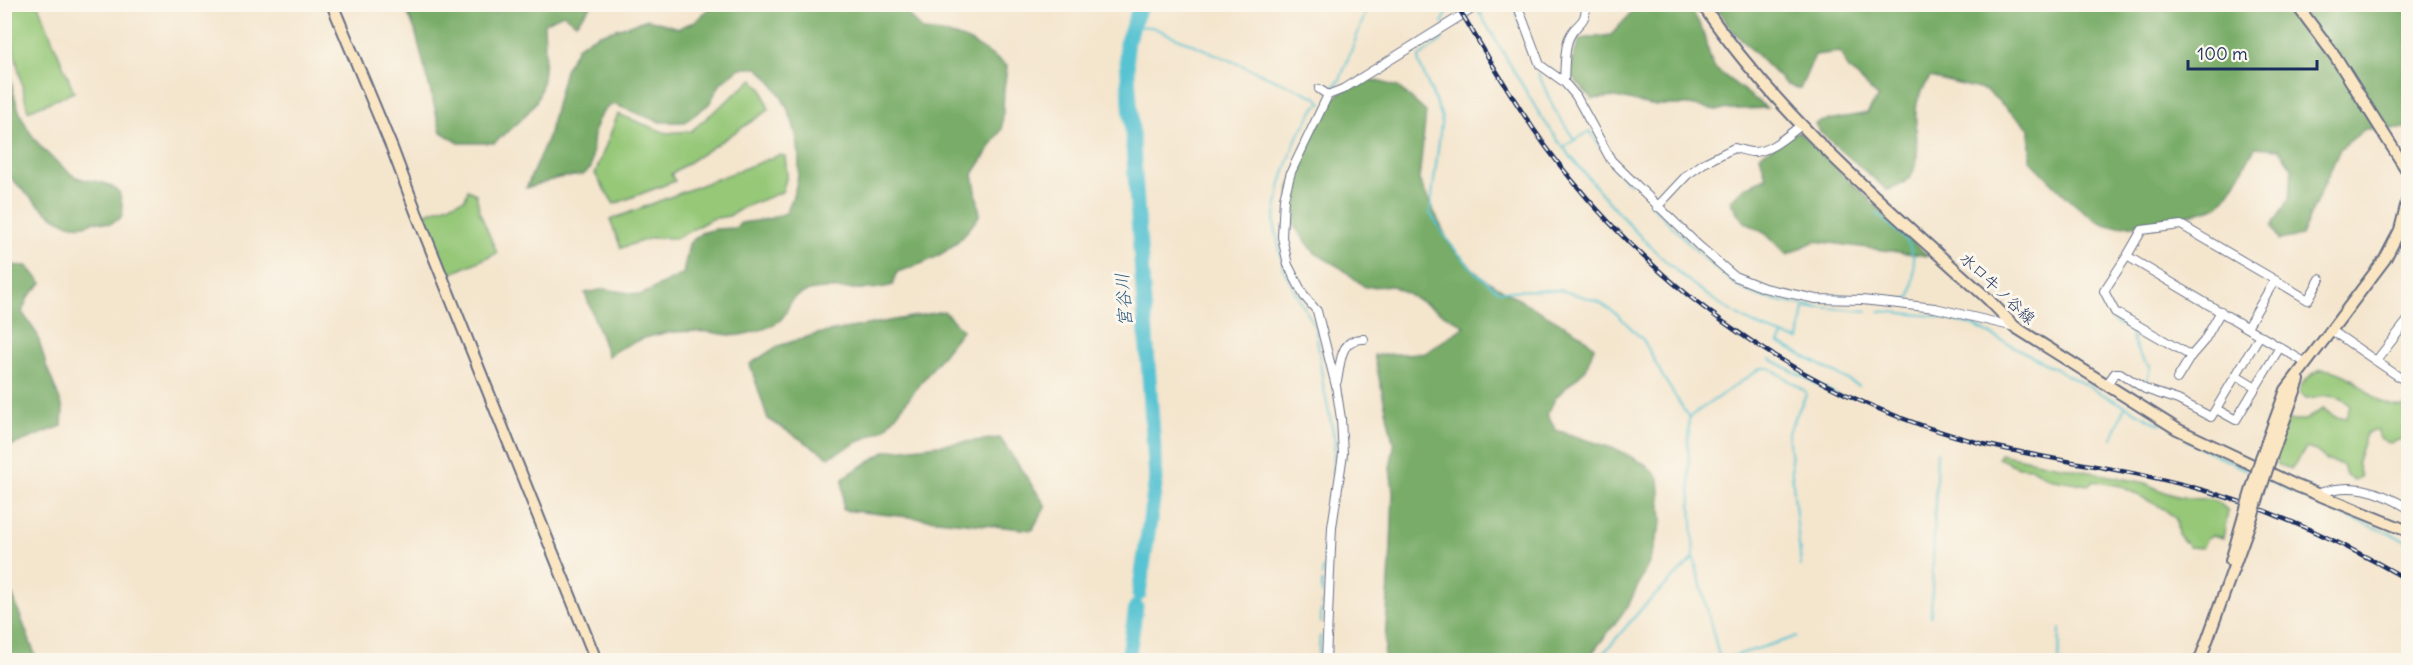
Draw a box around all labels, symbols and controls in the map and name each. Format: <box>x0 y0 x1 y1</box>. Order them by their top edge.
scale bar <box>2188 33 2317 71</box>
text: 100 m <box>2197 42 2248 65</box>
street label: 水口牛ノ谷線 <box>1956 248 2040 328</box>
water label: 宮谷川 <box>1110 272 1137 328</box>

